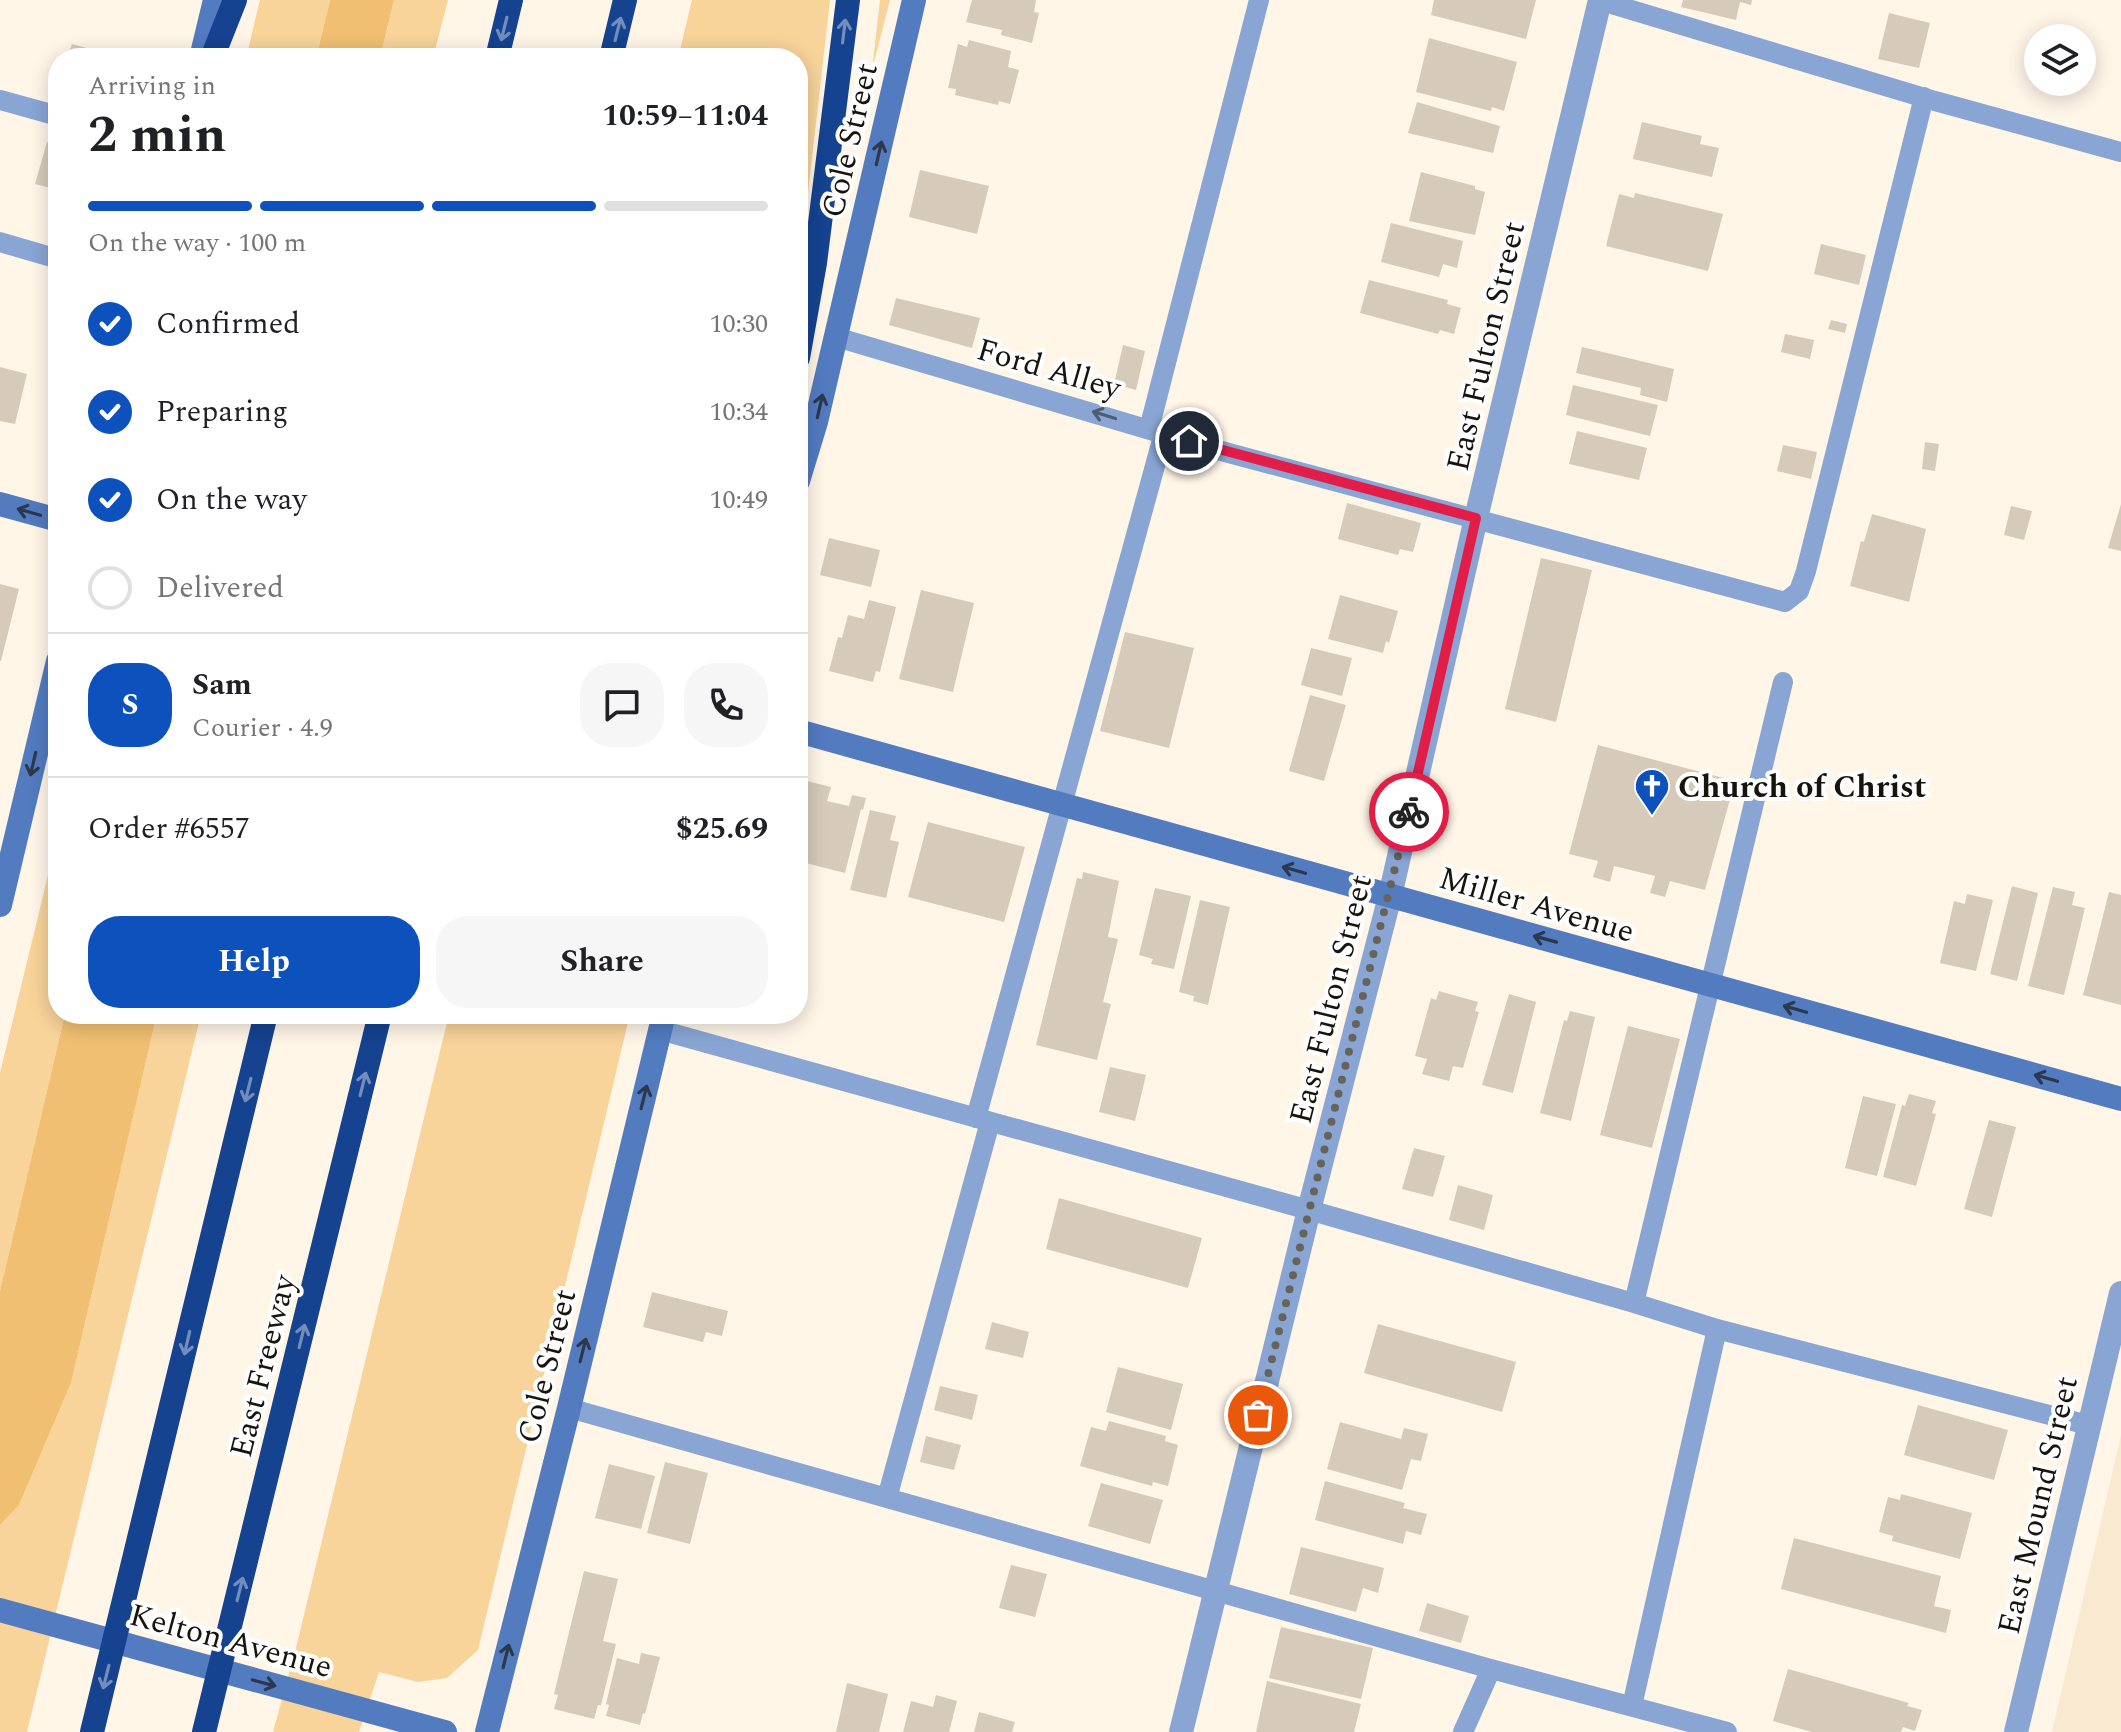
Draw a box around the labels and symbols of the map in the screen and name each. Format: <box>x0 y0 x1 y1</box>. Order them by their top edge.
one-way arrow <box>496 16 511 41</box>
one-way arrow <box>611 17 626 42</box>
one-way arrow <box>837 19 852 44</box>
street label: Cole Street <box>809 58 892 223</box>
one-way arrow <box>872 141 887 167</box>
street label: East Fulton Street <box>1434 216 1539 476</box>
street label: Ford Alley <box>971 326 1128 414</box>
one-way arrow <box>813 394 828 420</box>
one-way arrow <box>1092 407 1118 422</box>
pin <box>1155 407 1223 475</box>
one-way arrow <box>17 503 42 518</box>
one-way arrow <box>25 751 40 776</box>
place label: Church of Christ <box>1678 763 1926 812</box>
church icon: Church of Christ <box>1633 767 1671 817</box>
courier <box>1369 772 1449 852</box>
street label: Miller Avenue <box>1433 854 1640 957</box>
one-way arrow <box>1282 861 1308 876</box>
street label: East Fulton Street <box>1277 870 1386 1129</box>
one-way arrow <box>1532 931 1558 946</box>
one-way arrow <box>1783 1001 1809 1016</box>
one-way arrow <box>2033 1070 2059 1085</box>
one-way arrow <box>357 1071 372 1097</box>
one-way arrow <box>240 1076 255 1102</box>
one-way arrow <box>637 1085 652 1110</box>
street label: East Freeway <box>217 1268 310 1463</box>
street label: Cole Street <box>505 1284 590 1449</box>
one-way arrow <box>296 1324 311 1350</box>
one-way arrow <box>179 1329 194 1355</box>
one-way arrow <box>576 1337 591 1363</box>
street label: East Mound Street <box>1985 1371 2092 1639</box>
pin <box>1224 1381 1292 1449</box>
one-way arrow <box>233 1576 248 1602</box>
street label: Kelton Avenue <box>124 1591 337 1692</box>
one-way arrow <box>500 1644 515 1670</box>
one-way arrow <box>98 1663 113 1689</box>
one-way arrow <box>251 1676 277 1691</box>

